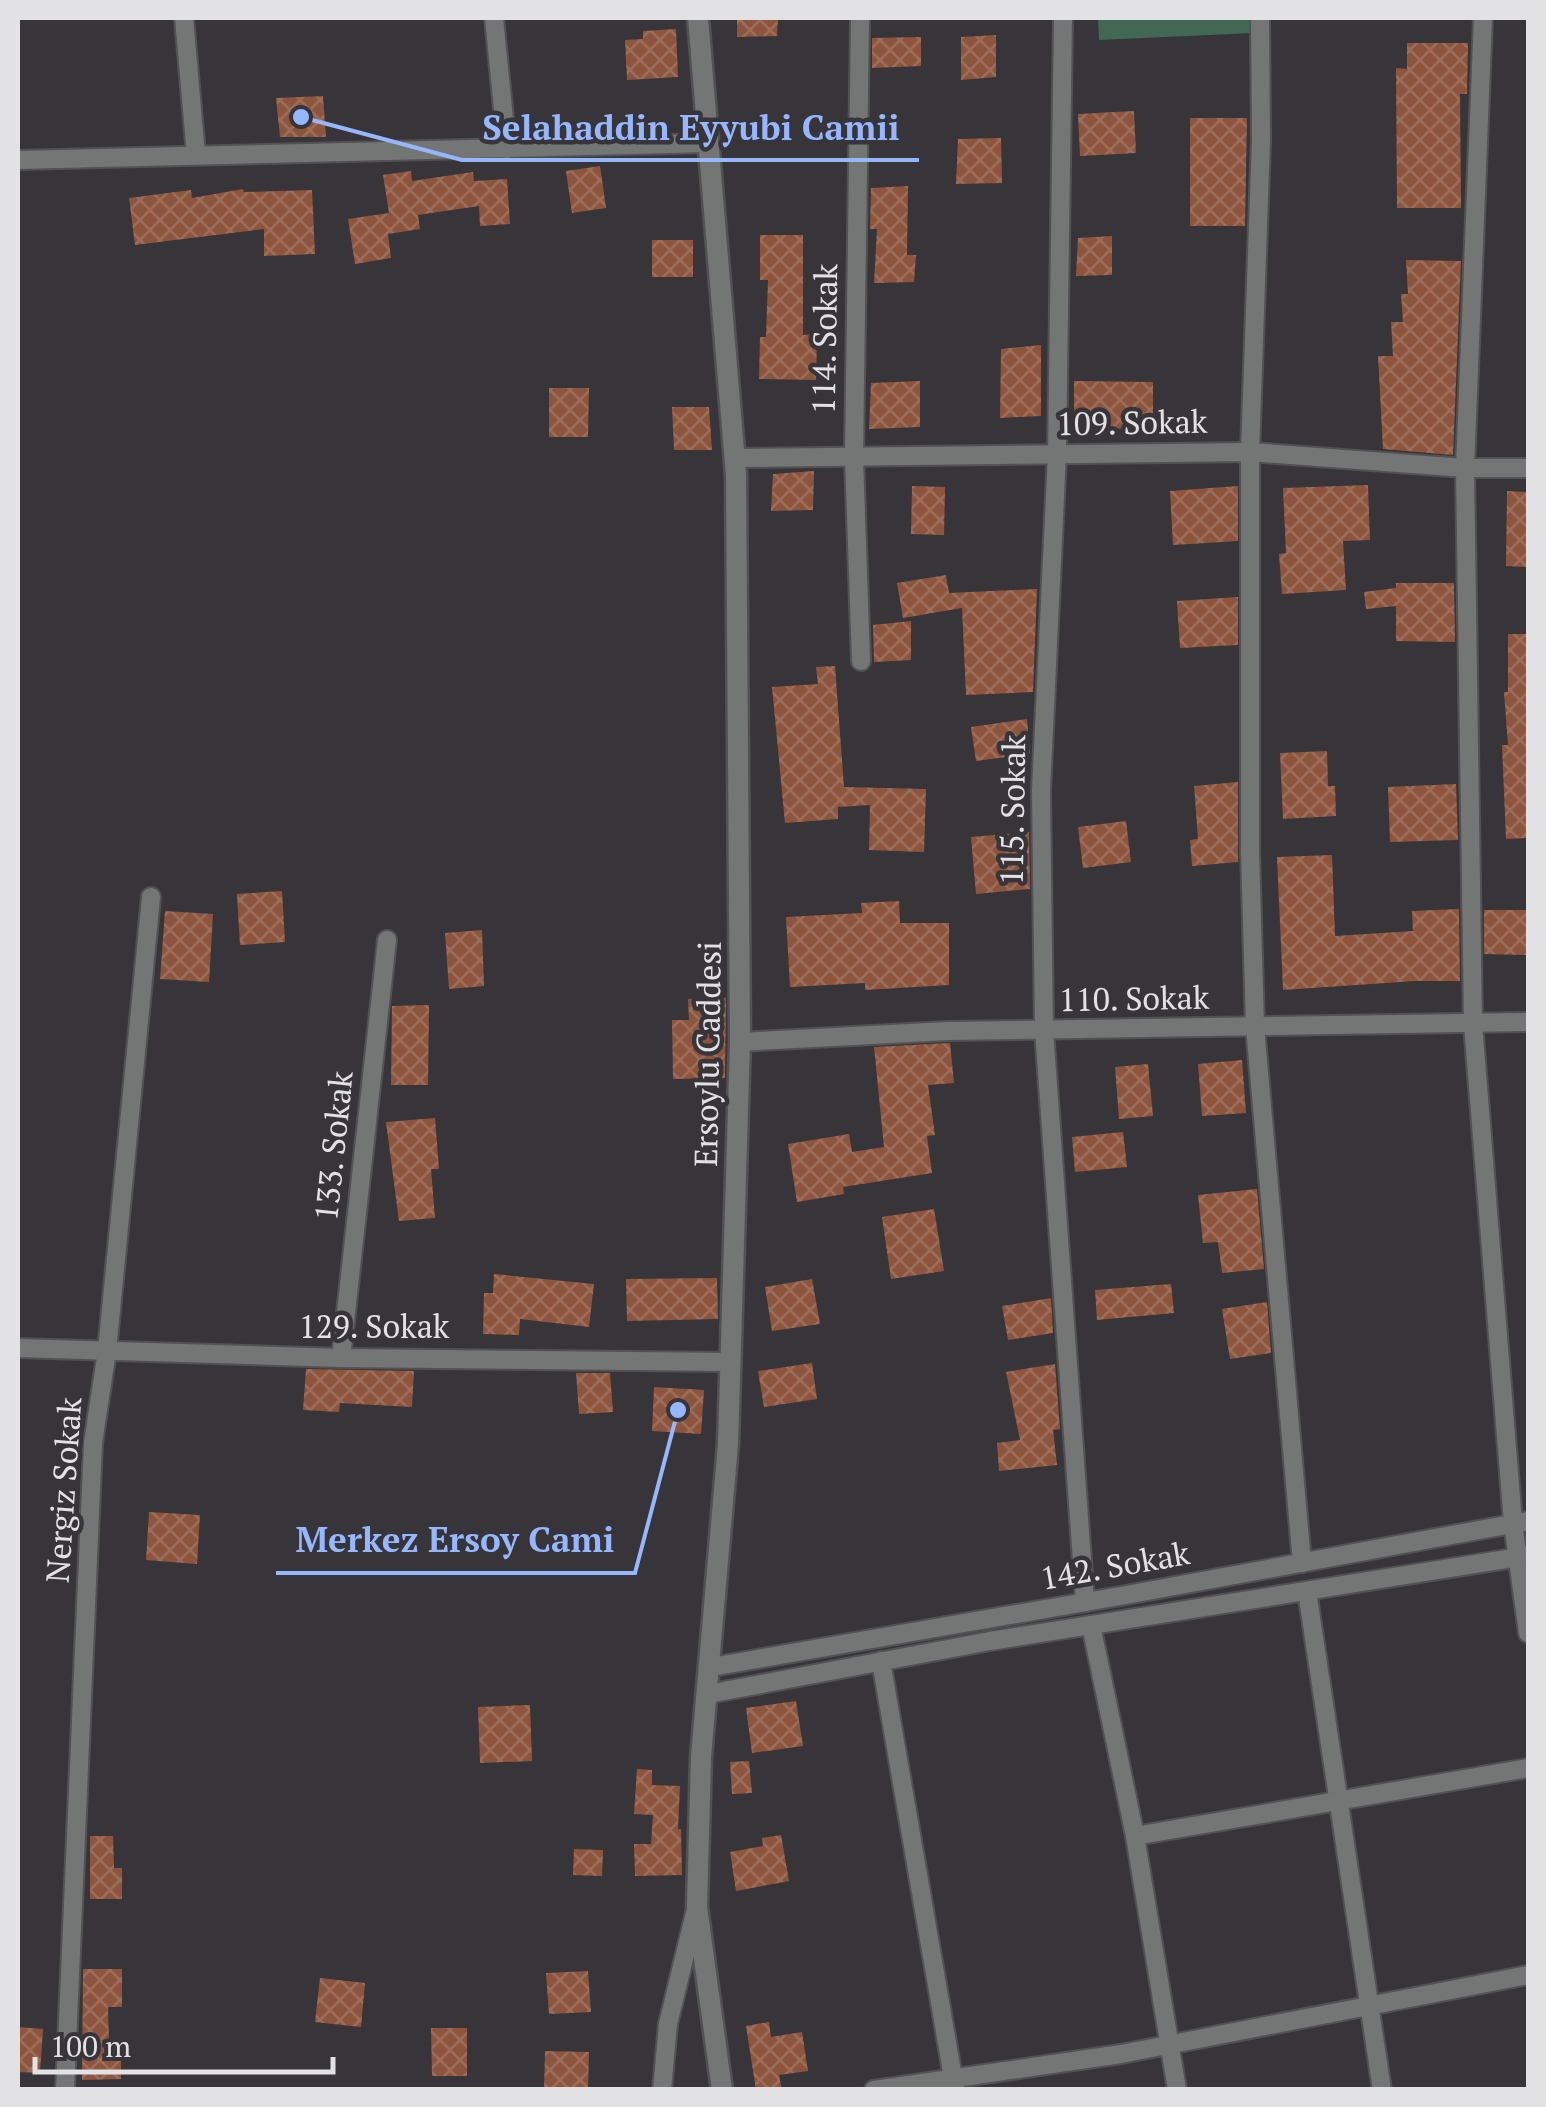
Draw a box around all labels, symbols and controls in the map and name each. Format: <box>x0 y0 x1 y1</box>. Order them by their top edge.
callout: Selahaddin Eyyubi Camii <box>462 95 919 160</box>
text: Selahaddin Eyyubi Camii <box>482 104 900 150</box>
street label: 114. Sokak <box>802 263 846 415</box>
street label: 109. Sokak <box>1056 400 1208 444</box>
street label: 115. Sokak <box>990 734 1034 886</box>
street label: Ersoylu Caddesi <box>684 941 730 1167</box>
street label: 110. Sokak <box>1058 976 1210 1020</box>
street label: 133. Sokak <box>304 1068 362 1223</box>
street label: 129. Sokak <box>299 1305 450 1347</box>
street label: Nergiz Sokak <box>36 1395 90 1584</box>
callout: Merkez Ersoy Cami <box>276 1508 635 1573</box>
text: Merkez Ersoy Cami <box>296 1516 614 1562</box>
street label: 142. Sokak <box>1037 1531 1193 1599</box>
scale bar <box>35 2012 332 2074</box>
text: 100 m <box>50 2026 131 2066</box>

